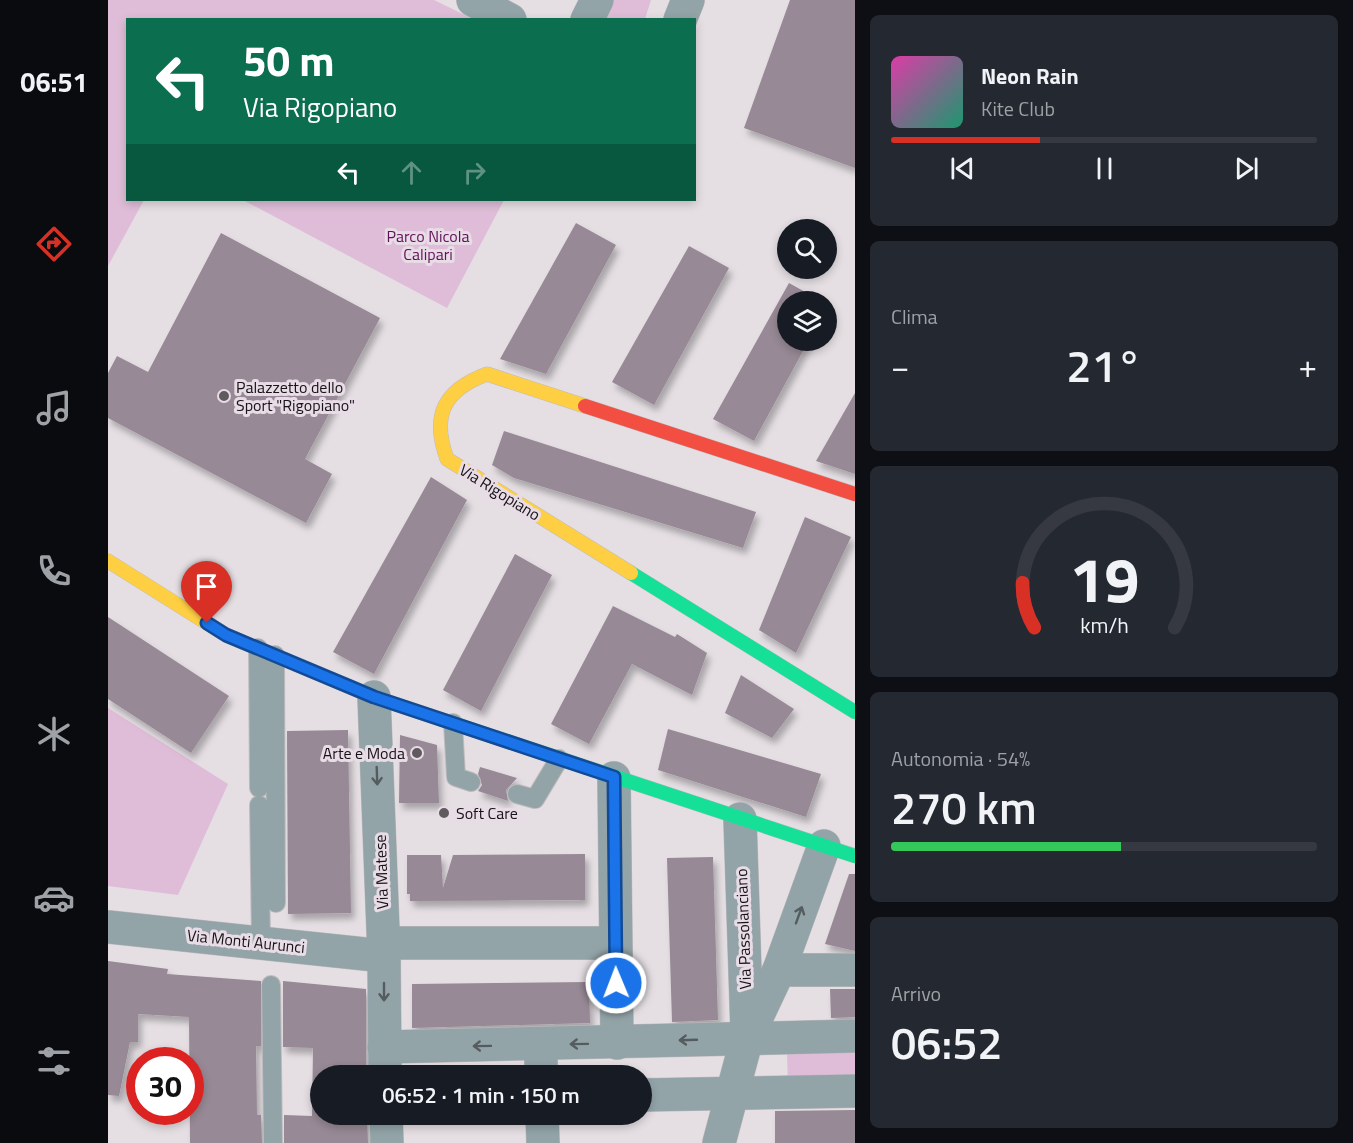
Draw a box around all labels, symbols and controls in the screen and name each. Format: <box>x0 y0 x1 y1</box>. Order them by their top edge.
text: 50 m <box>243 28 335 92</box>
icon: left <box>144 42 222 120</box>
text: Neon Rain <box>981 59 1079 93</box>
text: 06:51 <box>20 61 88 102</box>
text: Via Rigopiano <box>243 86 397 127</box>
text: Kite Club <box>981 93 1055 124</box>
icon: previous <box>946 152 979 185</box>
icon: pause <box>1088 152 1121 185</box>
icon: next <box>1230 152 1263 185</box>
icon: left <box>332 156 365 189</box>
icon: ahead <box>395 156 428 189</box>
icon: right <box>458 156 491 189</box>
map controls <box>777 219 837 351</box>
button: search <box>777 219 837 279</box>
icon: directions <box>33 223 75 265</box>
park label: Parco Nicola Calipari <box>386 224 470 266</box>
button: layers <box>777 291 837 351</box>
text: Clima <box>891 301 938 332</box>
text: 21° <box>1066 331 1142 399</box>
text: − <box>891 341 909 391</box>
text: + <box>1299 341 1317 391</box>
place label: Palazzetto dello Sport "Rigopiano" <box>236 375 355 417</box>
icon: music <box>33 387 75 429</box>
marker: Palazzetto dello Sport "Rigopiano" <box>217 389 231 403</box>
street label: Via Rigopiano <box>455 458 545 526</box>
text: 19 <box>1069 532 1139 627</box>
icon: phone <box>33 550 75 592</box>
pin <box>181 561 232 623</box>
icon: arrive <box>190 570 223 603</box>
text: km/h <box>1080 610 1128 642</box>
icon: climate <box>33 713 75 755</box>
place label: Arte e Moda <box>323 741 405 765</box>
text: Autonomia · 54% <box>891 743 1030 774</box>
marker: Arte e Moda <box>410 746 424 760</box>
one-way arrow <box>372 766 383 786</box>
text: 270 km <box>891 773 1037 841</box>
place label: Soft Care <box>456 801 518 825</box>
marker: Soft Care <box>437 806 451 820</box>
street label: Via Matese <box>368 834 394 910</box>
street label: Via Passolanciano <box>729 868 757 990</box>
icon: car <box>33 877 75 919</box>
one-way arrow <box>795 906 806 925</box>
street label: Via Monti Aurunci <box>186 923 306 959</box>
position arrow <box>584 951 648 1015</box>
text: Arrivo <box>891 978 941 1009</box>
one-way arrow <box>378 982 390 1002</box>
text: 06:52 <box>891 1008 1003 1076</box>
one-way arrow <box>679 1035 699 1046</box>
one-way arrow <box>569 1038 589 1050</box>
icon: filters <box>33 1040 75 1082</box>
one-way arrow <box>473 1040 493 1051</box>
speed limit sign: 30 <box>126 1047 204 1125</box>
text: 06:52 · 1 min · 150 m <box>382 1078 580 1112</box>

